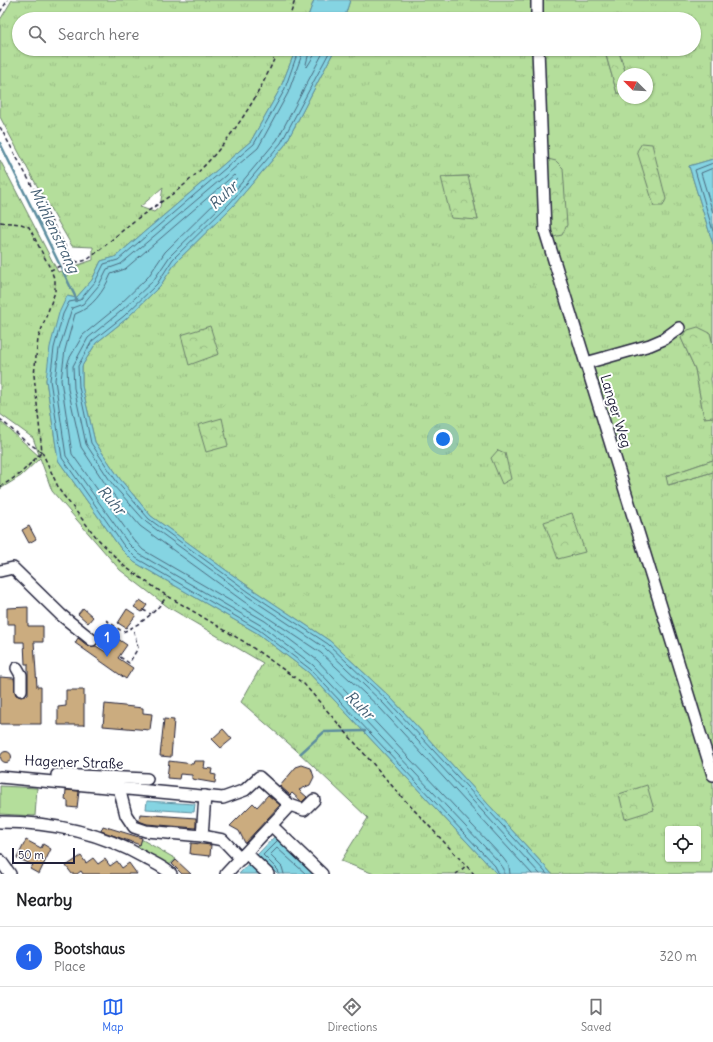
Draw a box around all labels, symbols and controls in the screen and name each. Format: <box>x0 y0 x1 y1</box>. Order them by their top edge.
search box <box>12 12 701 56</box>
icon: search <box>26 23 48 45</box>
text: Search here <box>58 25 139 44</box>
north arrow <box>617 68 653 104</box>
water label: Ruhr <box>204 176 243 213</box>
water label: Mühlenstrang <box>26 184 85 277</box>
street label: Langer Weg <box>596 372 636 450</box>
your location <box>433 429 453 449</box>
water label: Ruhr <box>94 481 131 520</box>
pin: 1 <box>94 624 120 657</box>
water label: Ruhr <box>342 687 380 725</box>
street label: Hagener Straße <box>24 751 124 773</box>
map controls <box>665 826 701 862</box>
button: locate <box>665 826 701 862</box>
scale bar <box>12 846 75 865</box>
text: 50 m <box>18 848 44 862</box>
text: Nearby <box>16 889 72 911</box>
text: Bootshaus <box>54 939 125 958</box>
text: 1 <box>26 948 32 965</box>
text: 320 m <box>659 948 697 965</box>
text: Place <box>54 958 85 975</box>
tab: Map <box>102 996 124 1034</box>
tab: Directions <box>328 996 377 1034</box>
tab: Saved <box>581 996 611 1034</box>

